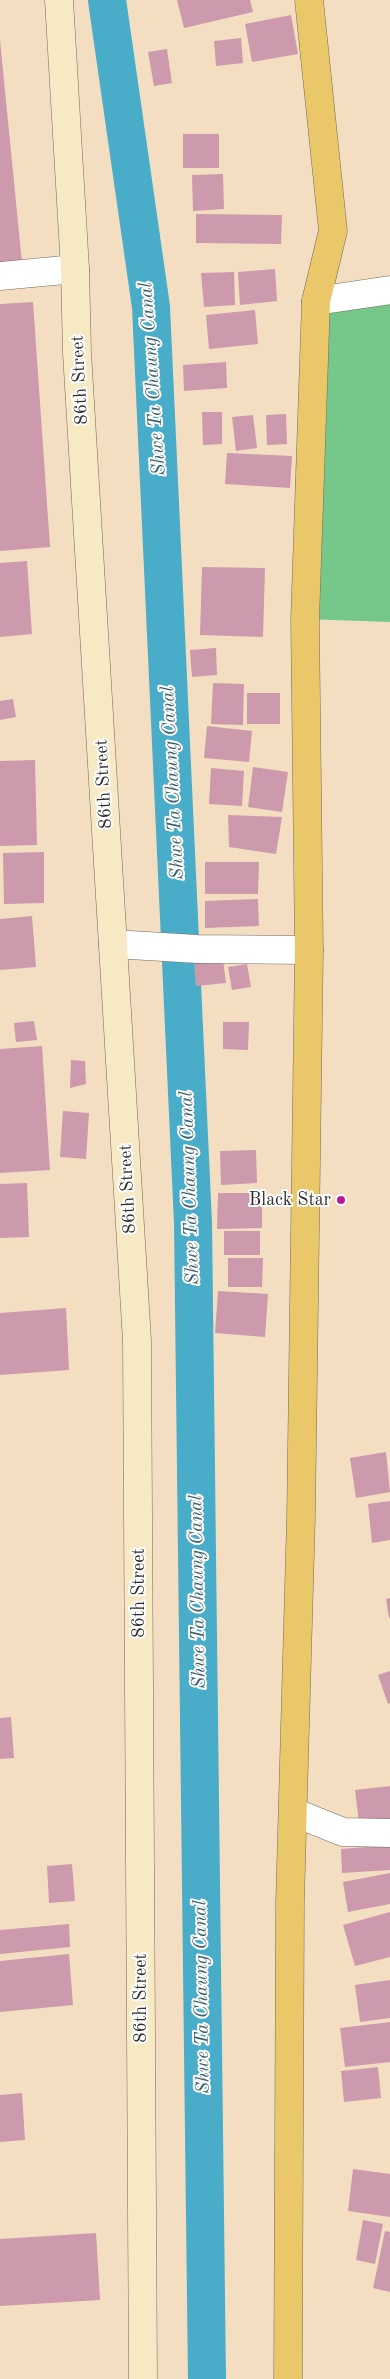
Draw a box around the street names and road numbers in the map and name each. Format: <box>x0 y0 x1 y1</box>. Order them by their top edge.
street label: 86th Street <box>67 335 93 425</box>
street label: 86th Street <box>91 739 117 829</box>
street label: 86th Street <box>115 1144 141 1234</box>
street label: 86th Street <box>128 1548 150 1638</box>
street label: 86th Street <box>130 1953 152 2043</box>

